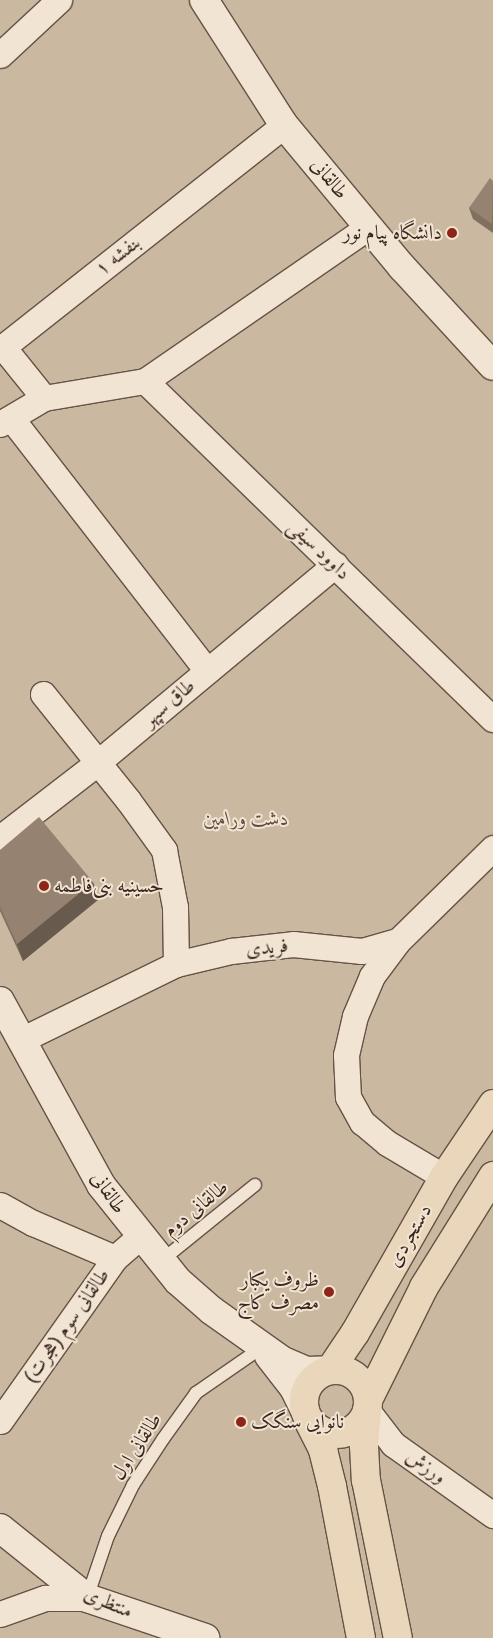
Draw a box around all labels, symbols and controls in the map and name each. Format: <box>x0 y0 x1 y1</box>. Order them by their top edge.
street label: طالقانی <box>305 153 353 205</box>
place label: دانشگاه پیام نور <box>343 221 442 245</box>
marker: دانشگاه پیام نور <box>446 227 458 239</box>
street label: بنفشه ۱ <box>91 231 145 281</box>
street label: داوود سیفی <box>283 515 355 585</box>
street label: طاق سپهر <box>138 674 200 732</box>
park label: دشت ورامین <box>203 807 289 831</box>
place label: حسینیه بنی‌فاطمه <box>54 874 164 898</box>
marker: حسینیه بنی‌فاطمه <box>38 880 50 892</box>
street label: فریدی <box>245 934 289 962</box>
street label: طالقانی <box>85 1167 131 1219</box>
street label: طالقانی دوم <box>159 1176 233 1242</box>
street label: دستجردی <box>382 1200 438 1272</box>
street label: طالقانی سوم (هجرت) <box>19 1264 115 1388</box>
place label: ظروف یکبار مصرف کاج <box>237 1268 319 1315</box>
marker: ظروف یکبار مصرف کاج <box>323 1286 335 1298</box>
street label: طالقانی اول <box>107 1409 167 1485</box>
place label: نانوایی سنگک <box>251 1410 344 1434</box>
marker: نانوایی سنگک <box>235 1416 247 1428</box>
street label: ورزش <box>401 1444 451 1490</box>
street label: منتظری <box>80 1582 136 1624</box>

